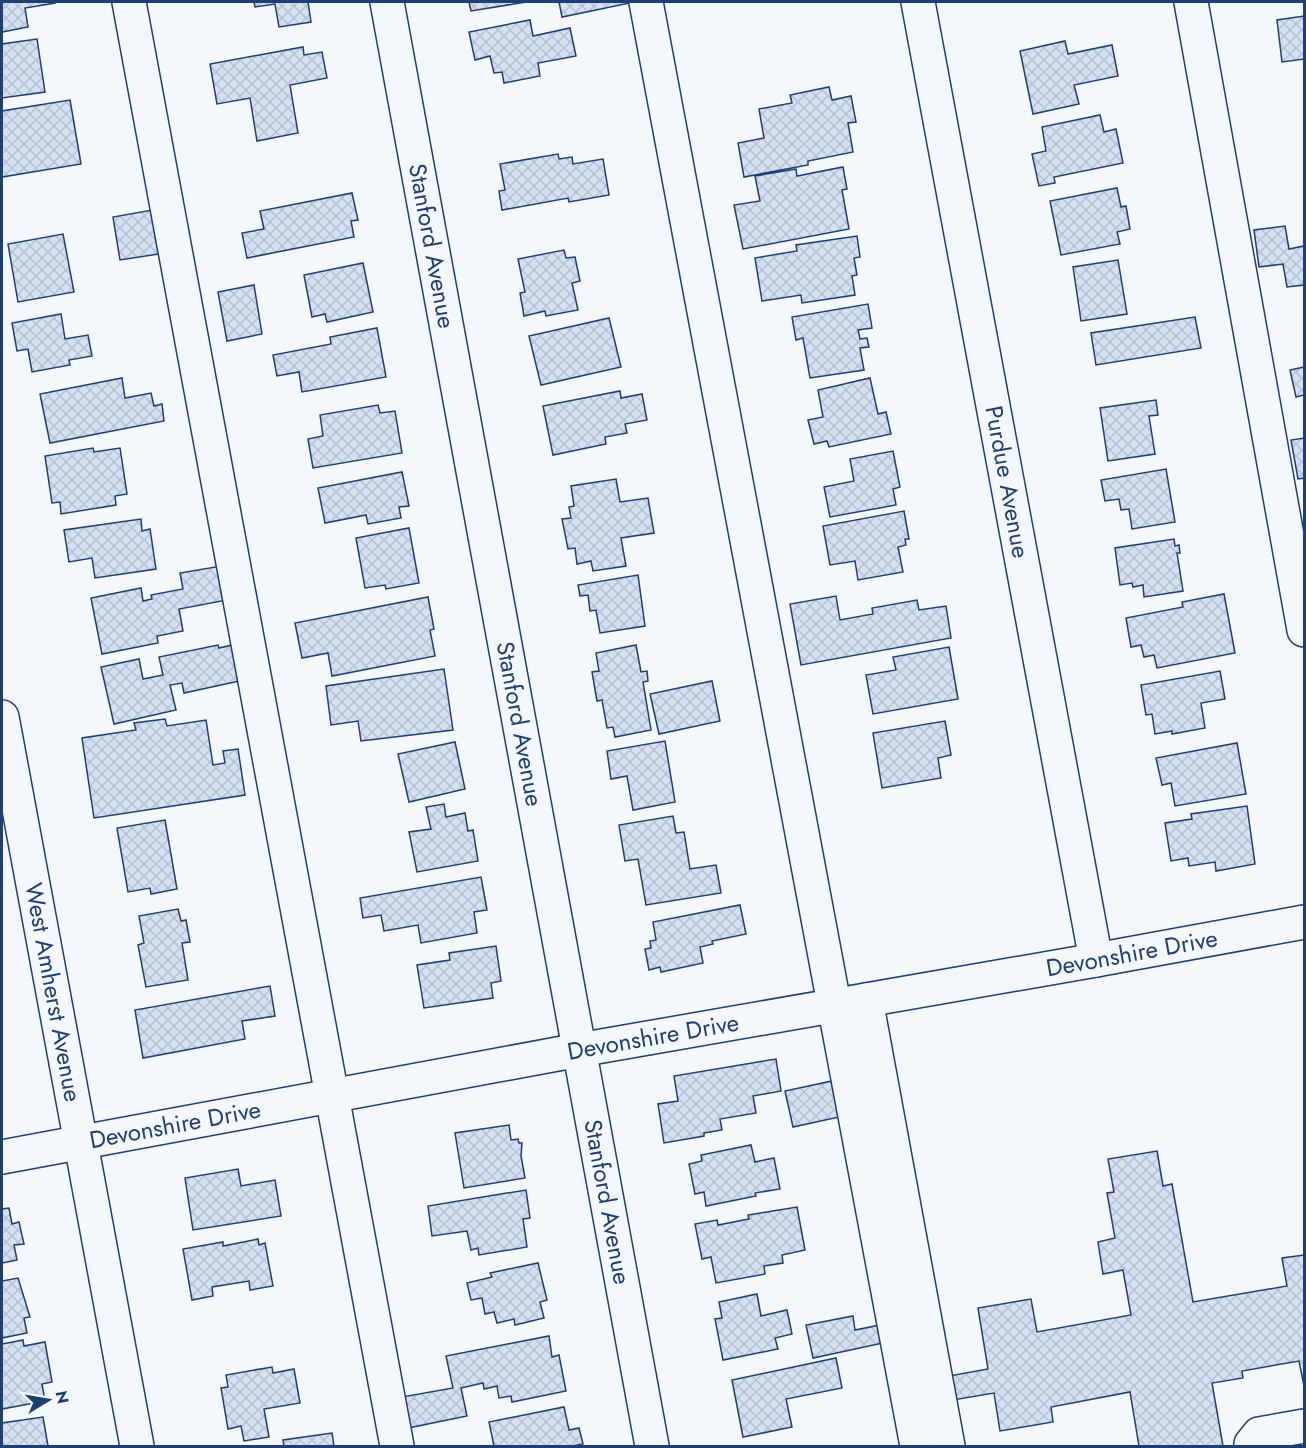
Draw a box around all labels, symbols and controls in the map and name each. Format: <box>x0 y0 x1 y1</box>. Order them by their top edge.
street label: Stanford Avenue <box>400 161 465 331</box>
street label: Purdue Avenue <box>976 403 1039 561</box>
street label: Stanford Avenue <box>488 639 552 809</box>
street label: West Amherst Avenue <box>16 880 91 1105</box>
street label: Devonshire Drive <box>1043 920 1220 985</box>
street label: Devonshire Drive <box>564 1004 741 1069</box>
street label: Devonshire Drive <box>86 1091 264 1157</box>
street label: Stanford Avenue <box>575 1117 640 1287</box>
north arrow <box>18 1370 78 1430</box>
text: N <box>50 1389 75 1406</box>

